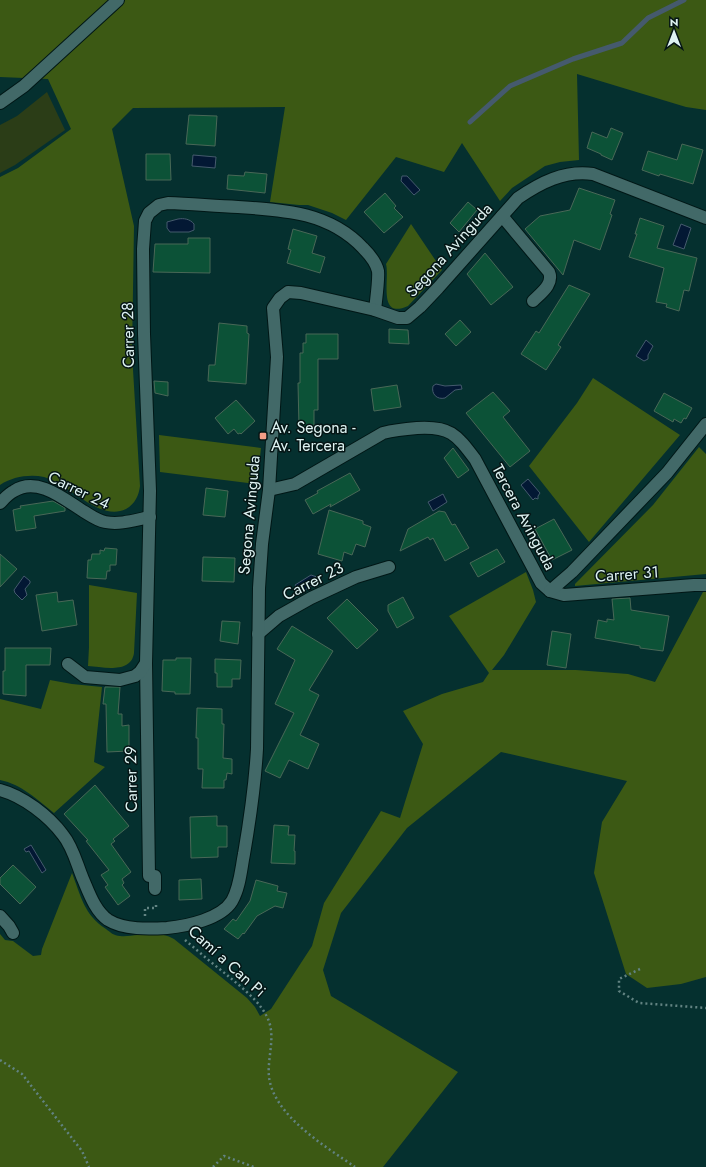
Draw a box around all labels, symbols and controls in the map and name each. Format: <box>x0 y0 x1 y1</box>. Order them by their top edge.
north arrow <box>654 12 694 52</box>
text: N <box>670 14 678 30</box>
street label: Segona Avinguda <box>400 198 498 302</box>
street label: Carrer 28 <box>116 302 140 368</box>
place label: Av. Segona - Av. Tercera <box>271 416 356 457</box>
marker: Av. Segona - Av. Tercera <box>258 431 268 441</box>
street label: Segona Avinguda <box>232 454 266 576</box>
street label: Tercera Avinguda <box>486 460 562 574</box>
street label: Carrer 24 <box>44 465 114 515</box>
street label: Carrer 23 <box>278 556 348 606</box>
street label: Carrer 31 <box>594 560 660 588</box>
street label: Carrer 29 <box>119 746 143 812</box>
street label: Camí a Can Pi <box>183 920 271 1002</box>

